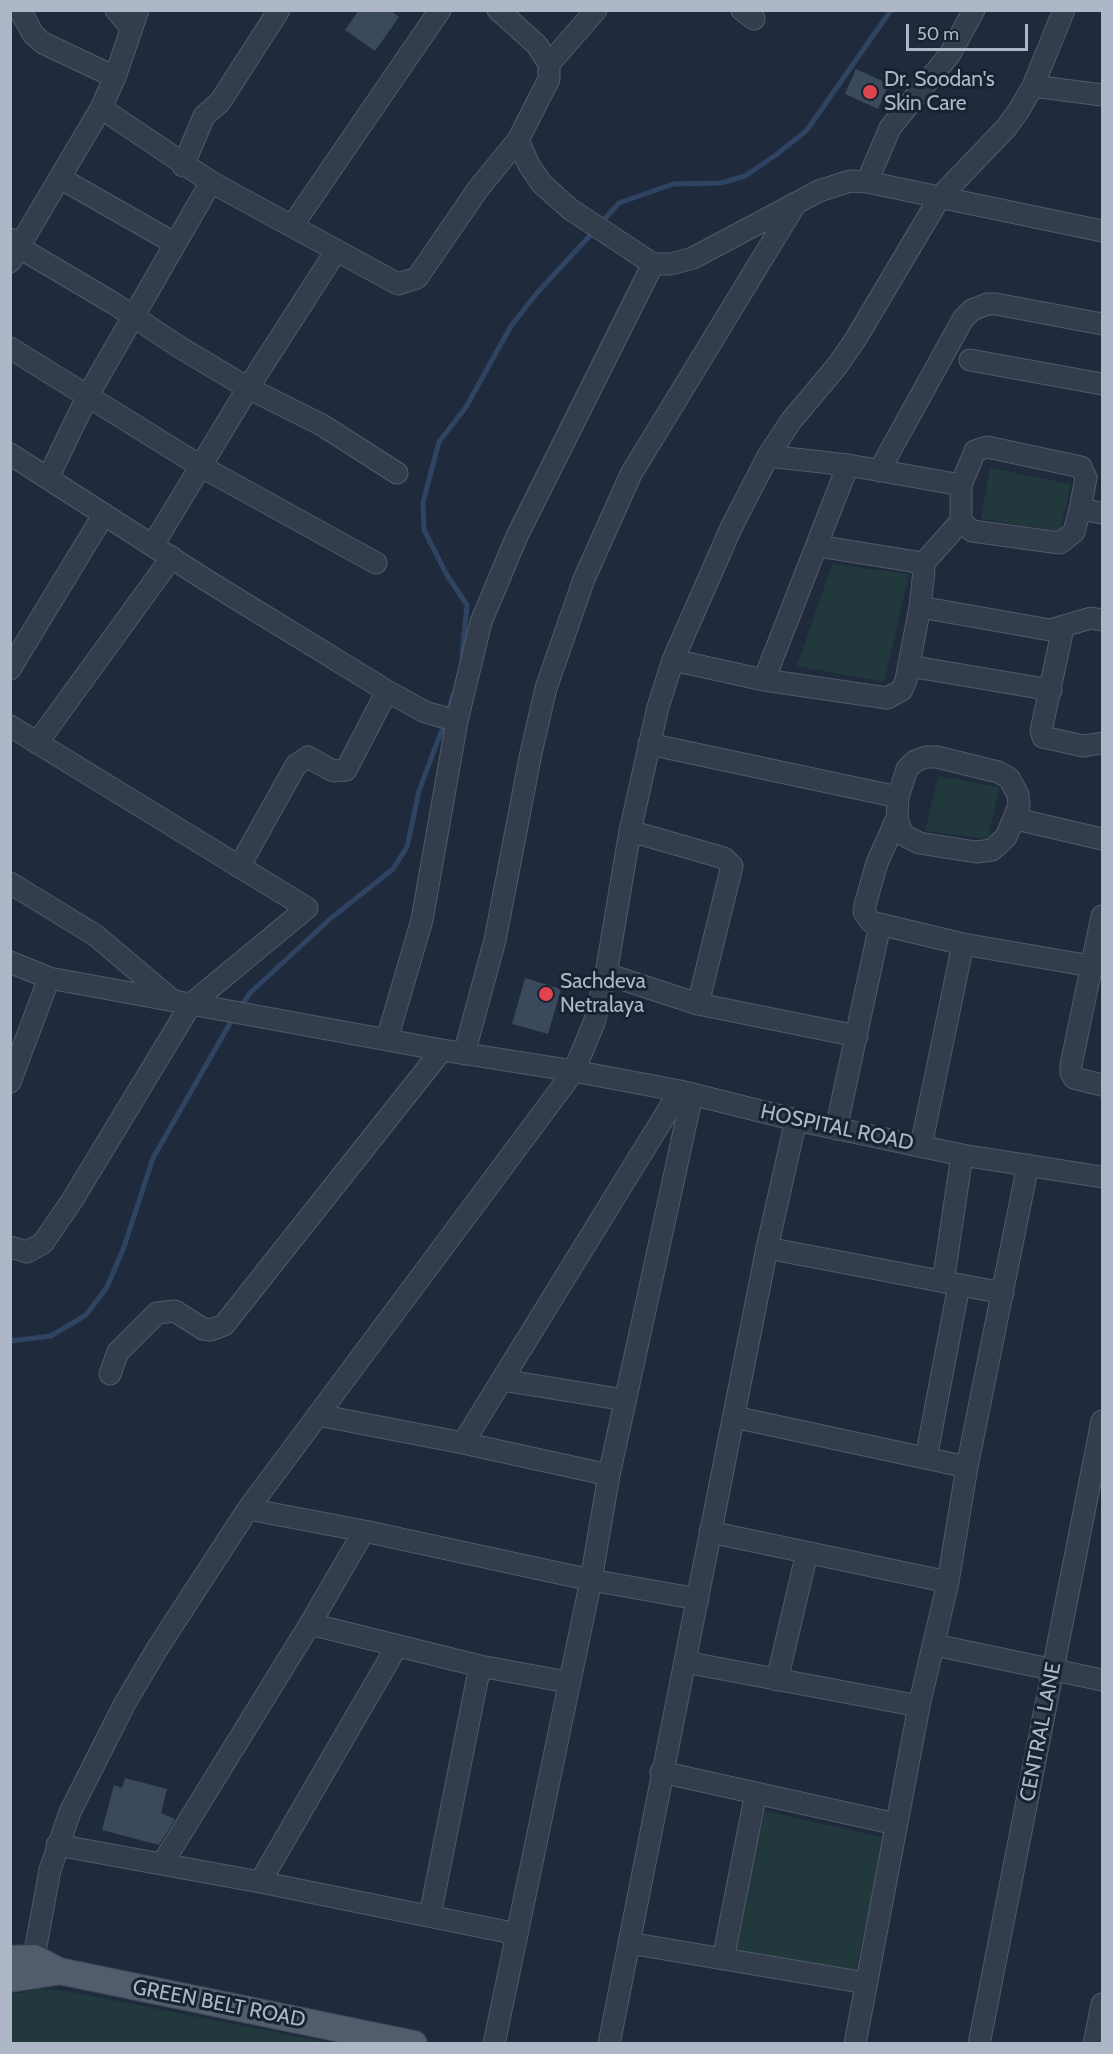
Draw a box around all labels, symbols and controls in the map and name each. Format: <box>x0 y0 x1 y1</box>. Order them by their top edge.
scale bar <box>909 12 1030 50</box>
text: 50 m <box>917 23 959 45</box>
place label: Dr. Soodan's Skin Care <box>884 67 995 117</box>
marker: Dr. Soodan's Skin Care <box>861 83 879 101</box>
place label: Sachdeva Netralaya <box>560 969 646 1019</box>
marker: Sachdeva Netralaya <box>537 985 555 1003</box>
street label: HOSPITAL ROAD <box>758 1099 916 1157</box>
street label: CENTRAL LANE <box>1015 1660 1067 1804</box>
street label: GREEN BELT ROAD <box>130 1975 308 2033</box>

